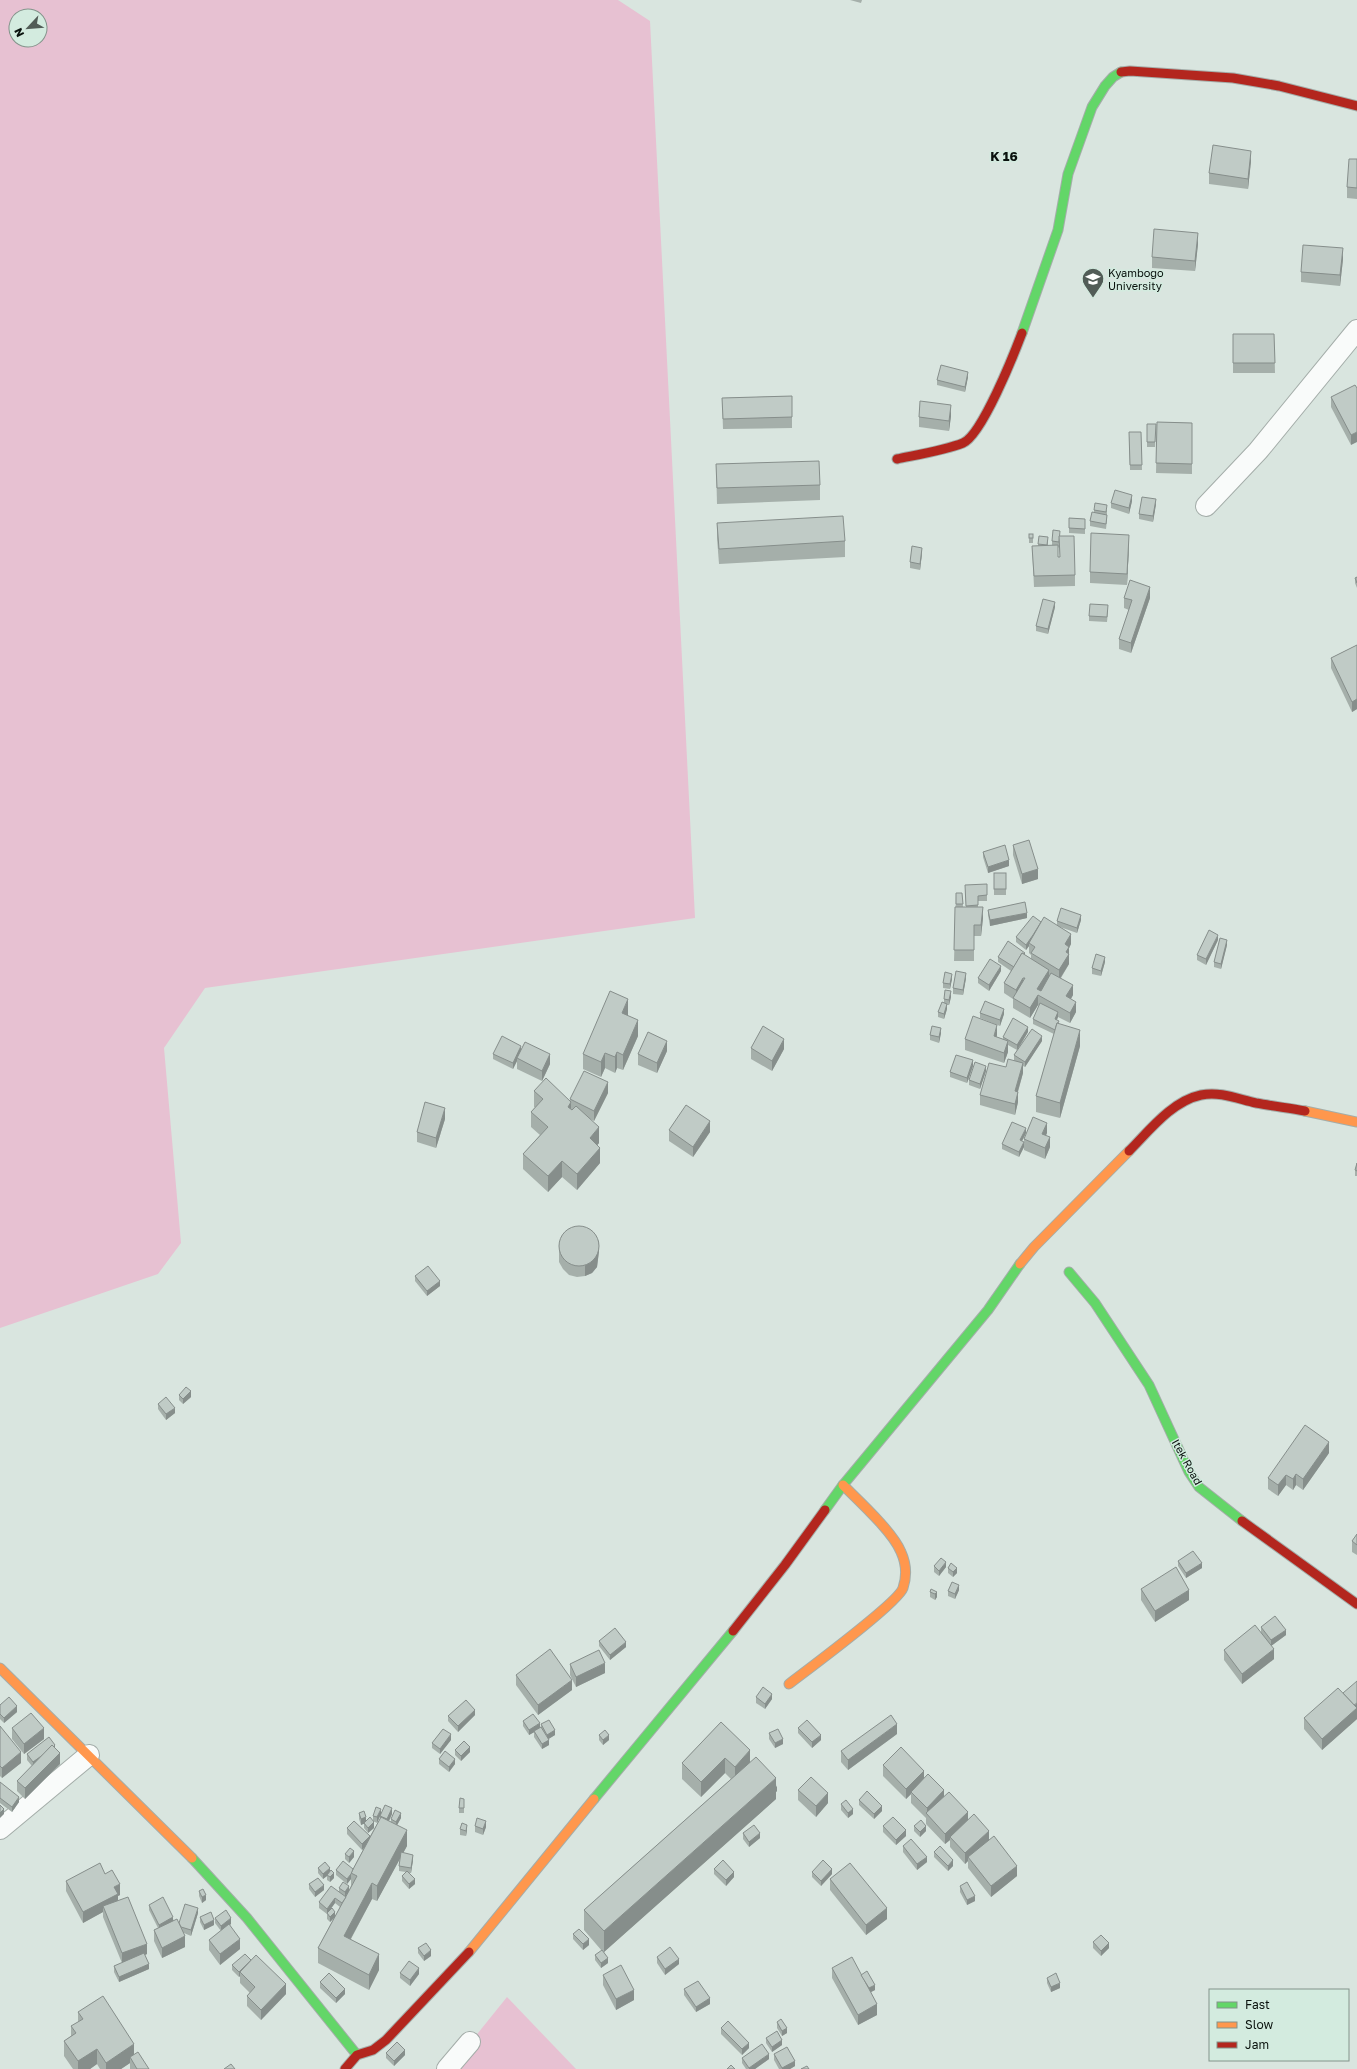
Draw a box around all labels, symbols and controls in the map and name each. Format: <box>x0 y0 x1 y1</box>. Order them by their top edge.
north arrow <box>8 8 48 48</box>
text: N <box>11 26 26 39</box>
district label: K 16 <box>990 148 1018 164</box>
school or university icon: Kyambogo University <box>1080 266 1106 299</box>
place label: Kyambogo University <box>1108 266 1164 292</box>
street label: Itek Road <box>1170 1437 1205 1487</box>
legend <box>1209 1989 1349 2061</box>
text: Fast <box>1245 1997 1270 2012</box>
text: Slow <box>1245 2017 1273 2032</box>
text: Jam <box>1245 2037 1269 2052</box>

